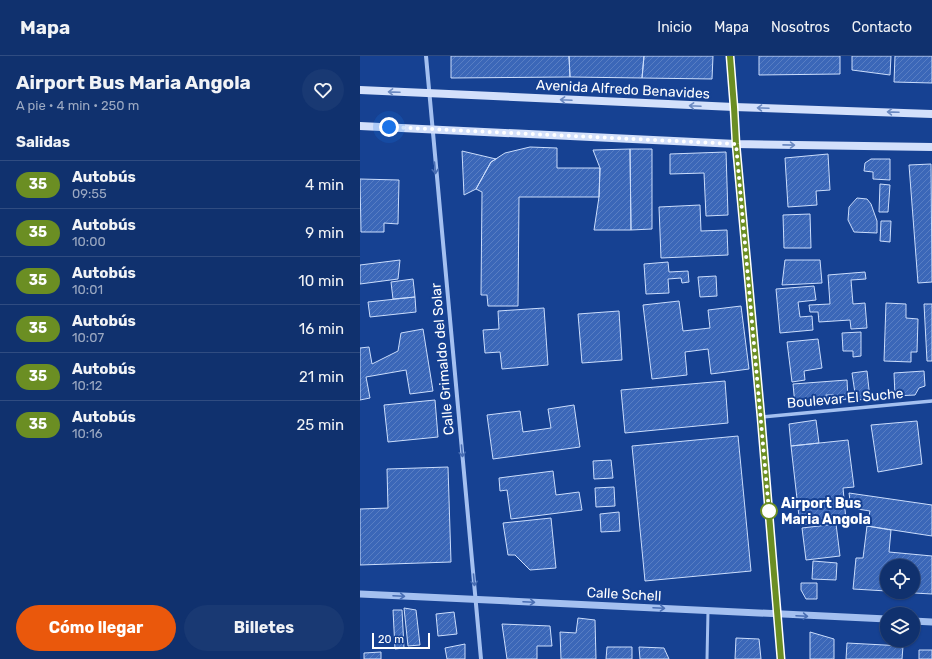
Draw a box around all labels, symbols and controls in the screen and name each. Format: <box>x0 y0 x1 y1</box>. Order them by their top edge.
text: Mapa <box>20 16 70 39</box>
text: Inicio <box>657 19 692 36</box>
text: Mapa <box>714 19 749 36</box>
text: Nosotros <box>771 19 830 36</box>
text: Contacto <box>852 19 912 36</box>
button: heart <box>302 69 344 111</box>
text: Airport Bus Maria Angola <box>16 71 251 94</box>
street label: Avenida Alfredo Benavides <box>536 76 710 103</box>
one-way arrow <box>388 88 401 95</box>
one-way arrow <box>560 96 573 103</box>
text: A pie · 4 min · 250 m <box>16 98 139 113</box>
one-way arrow <box>689 102 702 109</box>
one-way arrow <box>757 104 770 112</box>
one-way arrow <box>887 109 900 116</box>
your location <box>379 117 399 137</box>
text: Salidas <box>16 133 70 151</box>
one-way arrow <box>782 141 795 149</box>
one-way arrow <box>432 161 439 174</box>
text: Autobús <box>72 168 136 186</box>
text: 35 <box>29 176 47 193</box>
text: 4 min <box>305 176 344 194</box>
text: 09:55 <box>72 186 107 201</box>
text: Autobús <box>72 216 136 234</box>
text: 35 <box>29 224 47 241</box>
text: 9 min <box>305 224 344 242</box>
text: 10:00 <box>72 234 106 249</box>
text: Autobús <box>72 264 136 282</box>
text: 35 <box>29 272 47 289</box>
text: 10 min <box>298 272 344 290</box>
street label: Calle Grimaldo del Solar <box>427 281 458 436</box>
text: 10:01 <box>72 282 103 297</box>
text: Autobús <box>72 312 136 330</box>
text: 35 <box>29 320 47 337</box>
text: 16 min <box>299 320 344 338</box>
text: 10:07 <box>72 330 104 345</box>
text: Autobús <box>72 360 136 378</box>
text: 35 <box>29 368 47 385</box>
text: 21 min <box>299 368 344 386</box>
text: 10:12 <box>72 378 102 393</box>
street label: Boulevar El Suche <box>786 385 904 412</box>
text: Autobús <box>72 408 136 426</box>
text: 35 <box>29 416 47 433</box>
text: 25 min <box>297 416 344 434</box>
text: 10:16 <box>72 426 103 441</box>
one-way arrow <box>458 444 466 457</box>
place label: Airport Bus Maria Angola <box>781 495 871 528</box>
marker: Airport Bus Maria Angola <box>760 502 778 520</box>
map controls <box>880 559 920 647</box>
button: locate <box>880 559 920 599</box>
one-way arrow <box>470 573 478 586</box>
street label: Calle Schell <box>586 584 662 605</box>
one-way arrow <box>392 592 405 600</box>
one-way arrow <box>522 598 535 606</box>
button: Cómo llegar <box>16 605 176 651</box>
button: Billetes <box>184 605 344 651</box>
one-way arrow <box>652 605 665 612</box>
button: layers <box>880 607 920 647</box>
one-way arrow <box>795 612 808 619</box>
scale bar <box>372 631 430 650</box>
text: 20 m <box>378 633 404 646</box>

